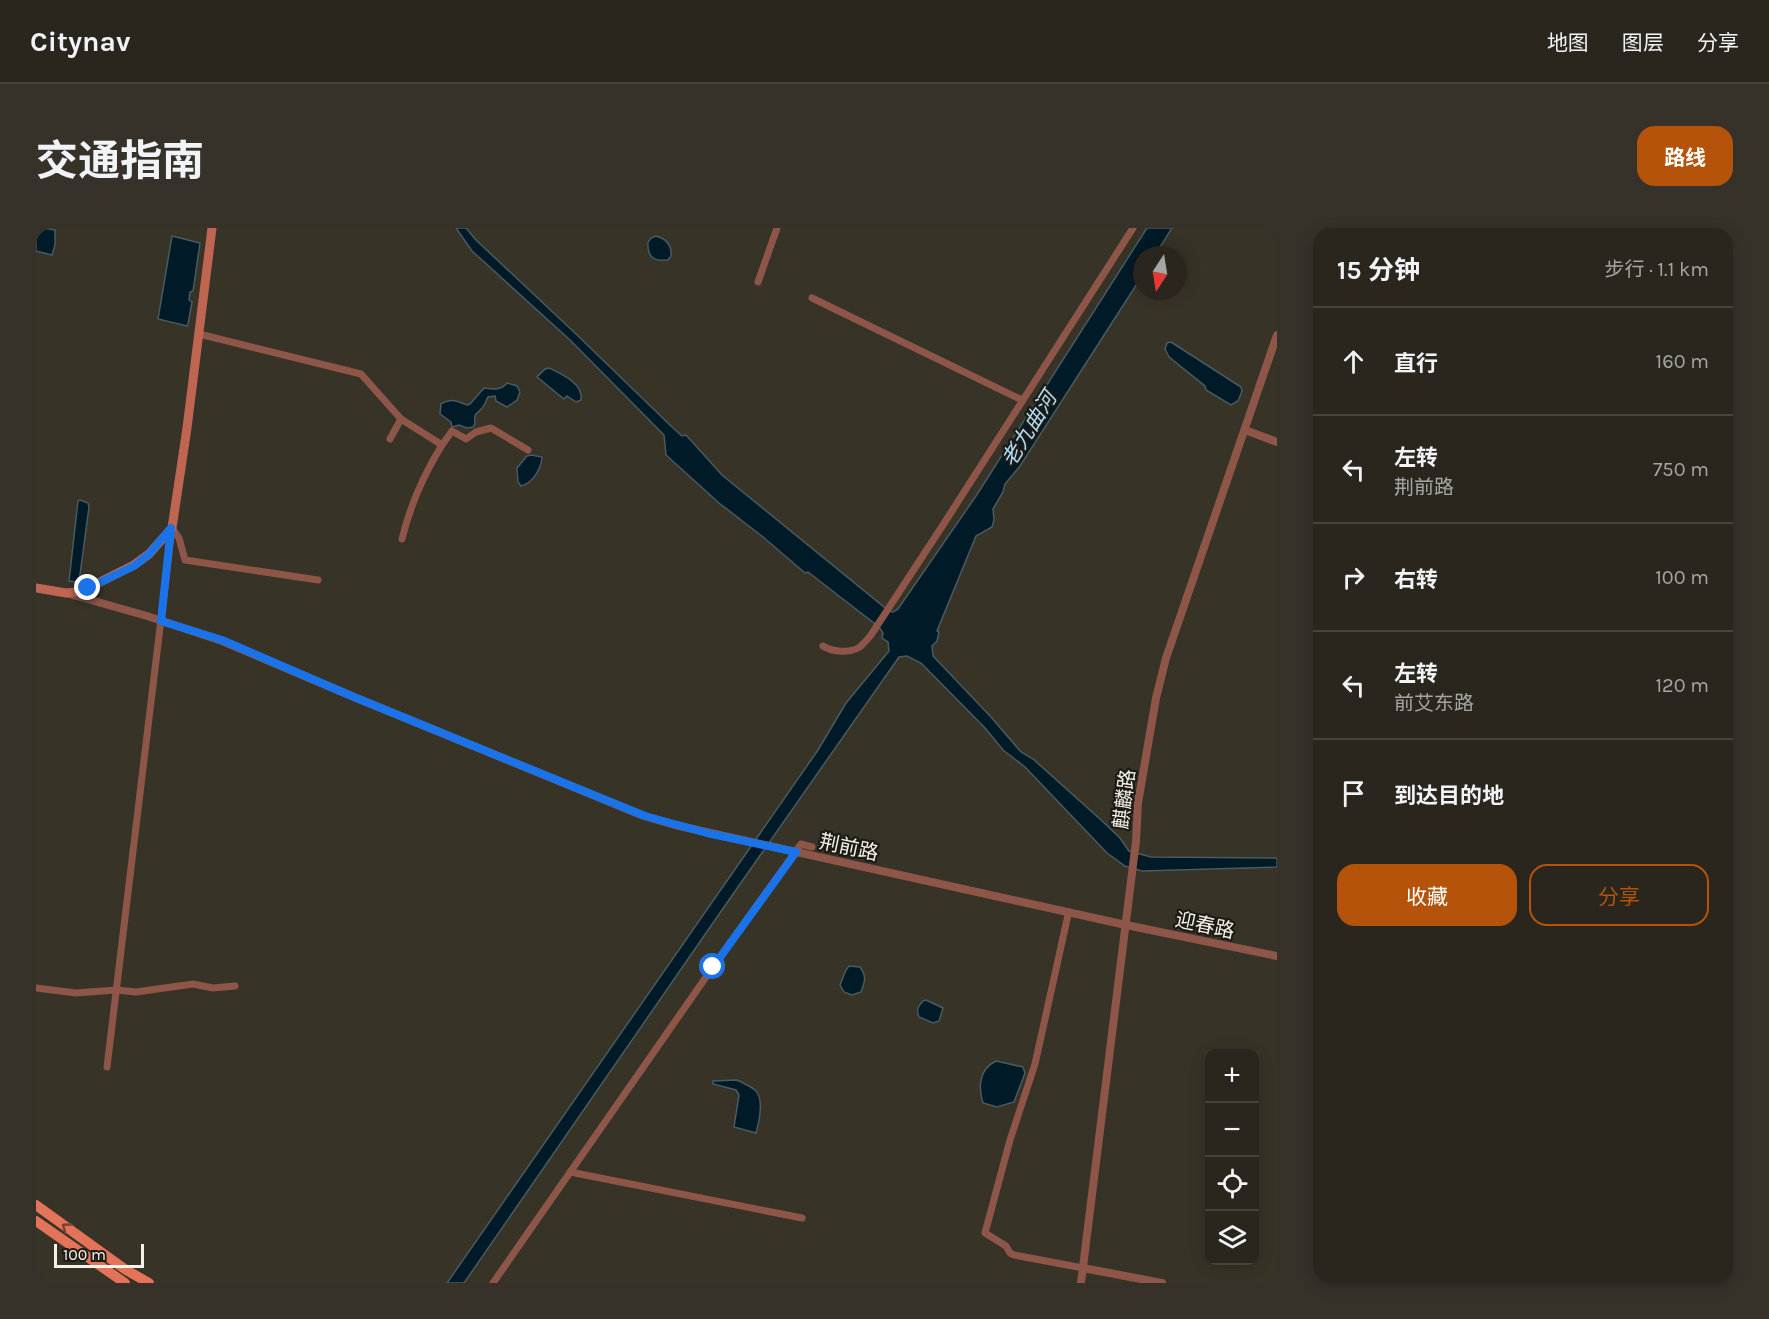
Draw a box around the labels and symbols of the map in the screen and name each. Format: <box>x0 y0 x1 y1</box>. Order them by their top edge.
north arrow <box>1133 246 1187 300</box>
water label: 老九曲河 <box>997 384 1064 471</box>
route end <box>74 574 100 600</box>
street label: 麒麟路 <box>1109 768 1140 830</box>
street label: 荆前路 <box>817 830 881 865</box>
street label: 迎春路 <box>1173 908 1237 943</box>
route start <box>699 953 725 979</box>
one-way arrow <box>61 1223 72 1234</box>
scale bar <box>54 1241 144 1268</box>

